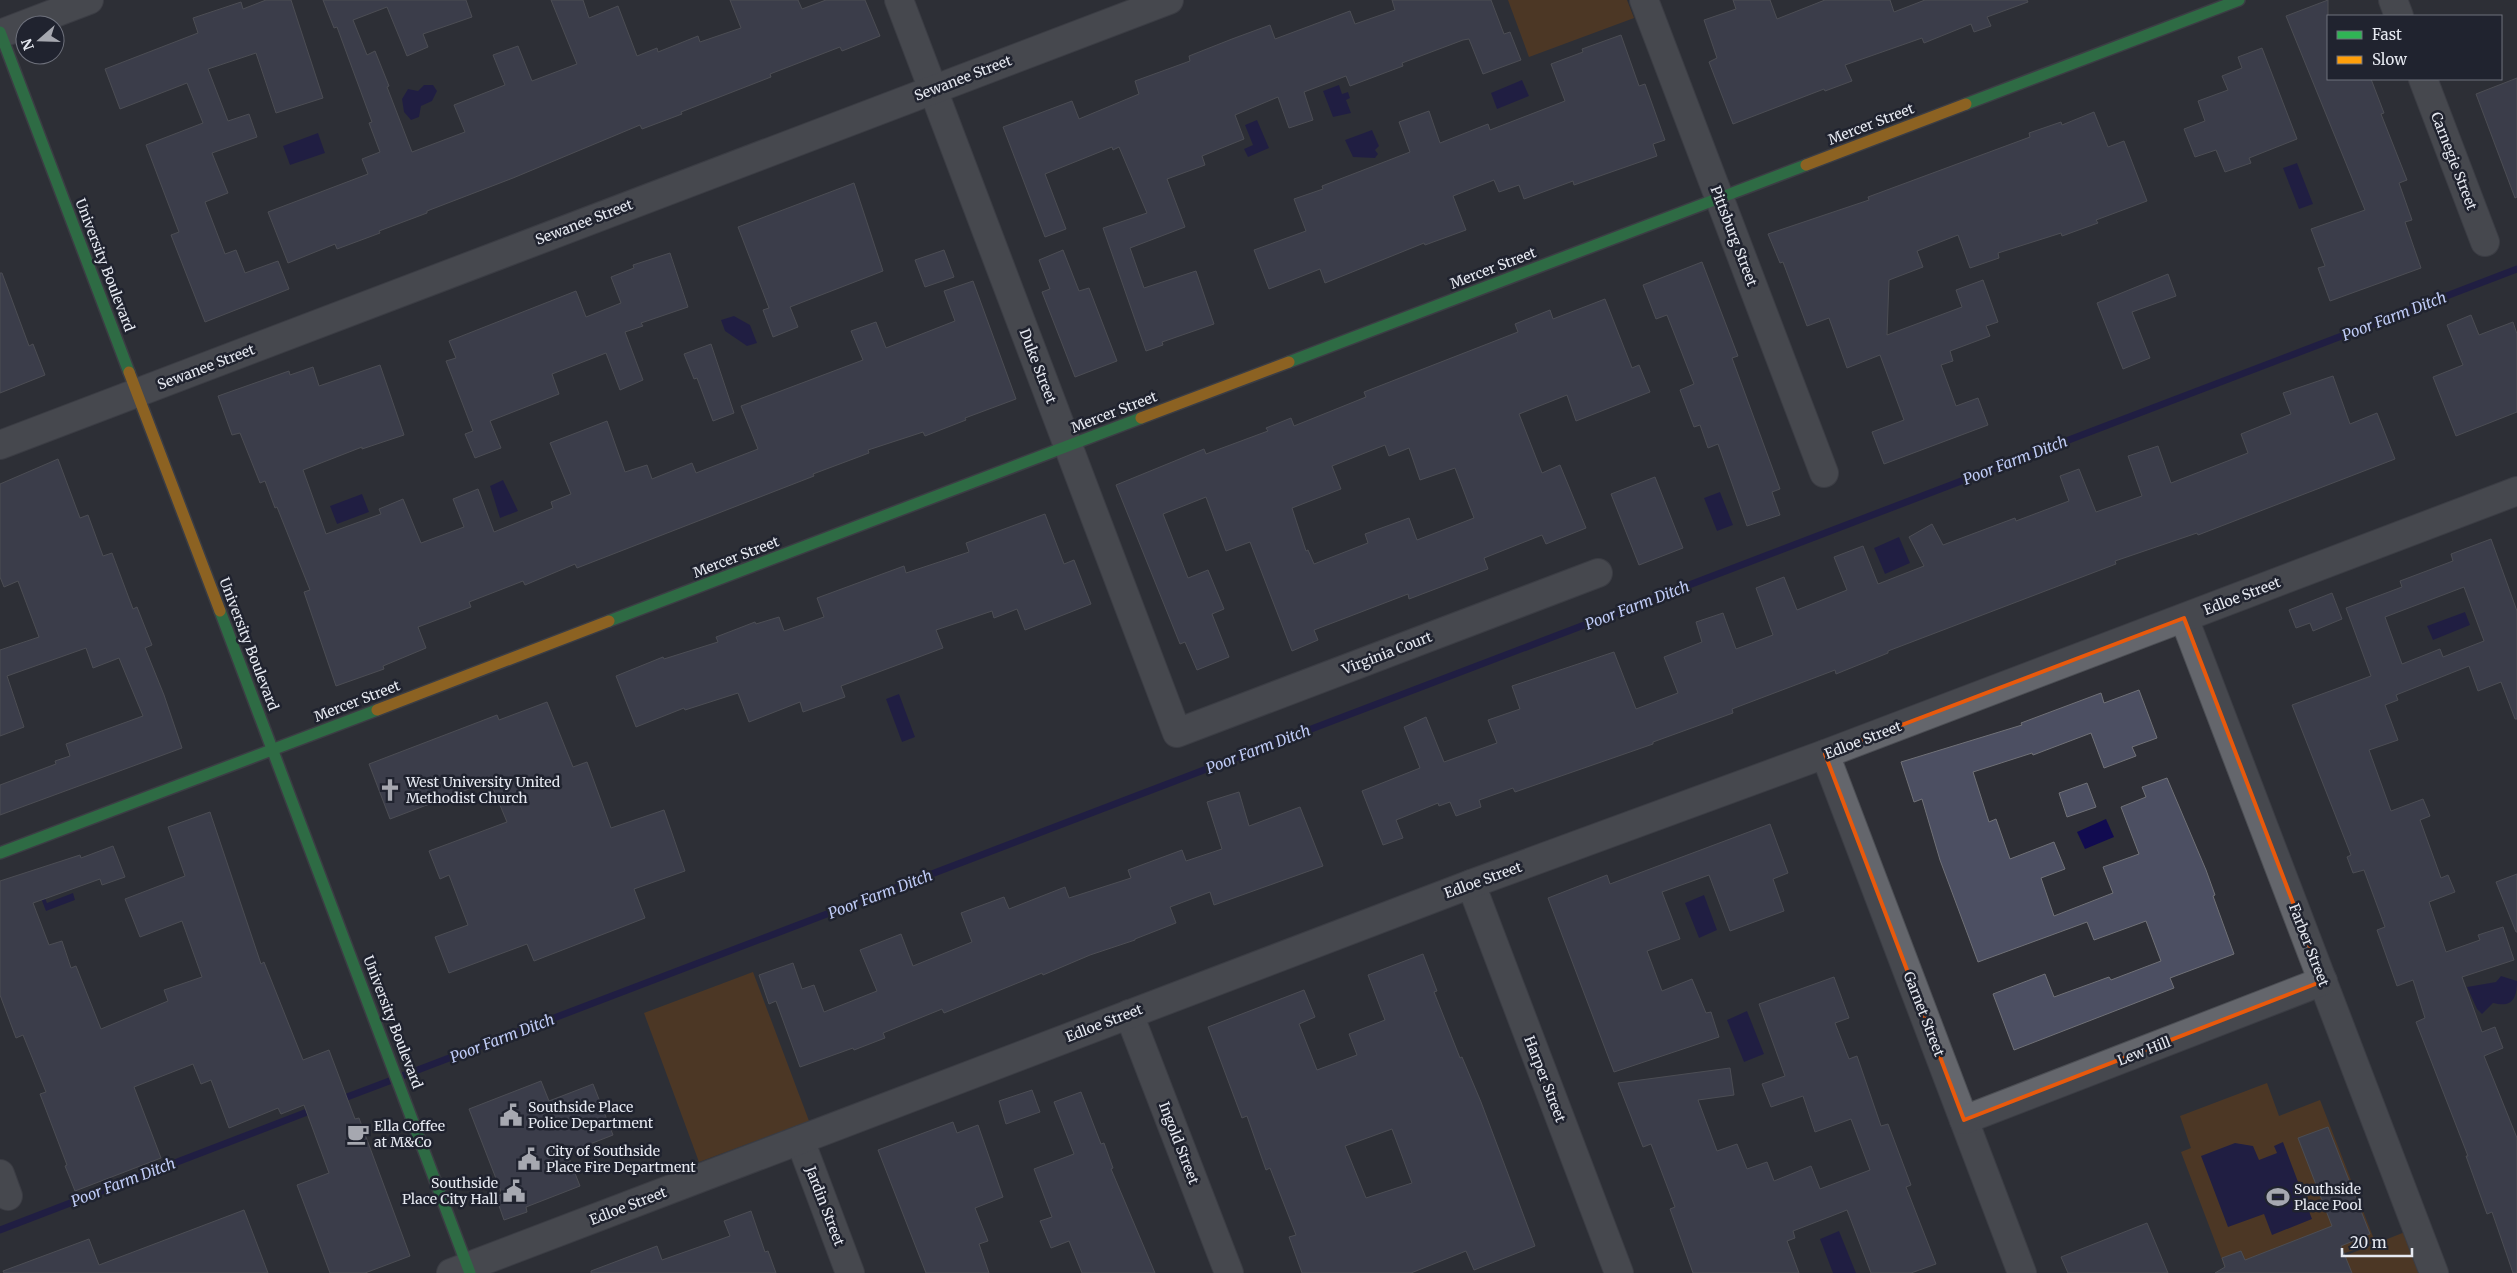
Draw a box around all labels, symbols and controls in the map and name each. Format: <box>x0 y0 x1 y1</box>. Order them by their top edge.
north arrow <box>15 15 65 65</box>
legend <box>2327 15 2502 80</box>
text: Fast <box>2372 25 2402 44</box>
text: N <box>17 36 38 53</box>
text: Slow <box>2372 50 2407 69</box>
street label: Sewanee Street <box>912 51 1015 105</box>
street label: Mercer Street <box>1825 99 1917 149</box>
street label: Carnegie Street <box>2427 109 2481 213</box>
street label: Pittsburg Street <box>1707 183 1762 289</box>
street label: Sewanee Street <box>533 195 636 249</box>
street label: University Boulevard <box>71 196 139 335</box>
street label: Mercer Street <box>1447 243 1539 293</box>
water label: Poor Farm Ditch <box>2339 287 2449 345</box>
street label: Duke Street <box>1016 326 1061 406</box>
street label: Sewanee Street <box>155 340 258 394</box>
street label: Mercer Street <box>1068 387 1160 437</box>
water label: Poor Farm Ditch <box>1960 431 2070 489</box>
street label: Mercer Street <box>690 532 782 582</box>
street label: Edloe Street <box>2201 573 2284 619</box>
street label: University Boulevard <box>215 575 283 714</box>
water label: Poor Farm Ditch <box>1582 576 1692 634</box>
street label: Virginia Court <box>1338 627 1435 679</box>
street label: Mercer Street <box>311 676 403 726</box>
street label: Edloe Street <box>1822 717 1905 763</box>
water label: Poor Farm Ditch <box>1203 720 1313 778</box>
place label: West University United Methodist Church <box>405 773 561 807</box>
church icon: West University United Methodist Church <box>377 777 403 803</box>
street label: Edloe Street <box>1442 857 1525 902</box>
water label: Poor Farm Ditch <box>825 865 935 923</box>
street label: Farber Street <box>2285 901 2333 989</box>
street label: University Boulevard <box>359 953 427 1092</box>
street label: Garnet Street <box>1900 969 1949 1059</box>
street label: Edloe Street <box>1063 1000 1146 1046</box>
water label: Poor Farm Ditch <box>447 1009 557 1067</box>
street label: Lew Hill <box>2115 1032 2174 1069</box>
street label: Harper Street <box>1520 1033 1570 1125</box>
place label: Southside Place Police Department <box>528 1098 654 1132</box>
street label: Ingold Street <box>1155 1099 1203 1187</box>
public building icon: Southside Place Police Department <box>498 1102 524 1128</box>
place label: Ella Coffee at M&Co <box>374 1117 445 1151</box>
cafe icon: Ella Coffee at M&Co <box>345 1121 371 1147</box>
place label: City of Southside Place Fire Department <box>546 1142 696 1176</box>
public building icon: City of Southside Place Fire Department <box>516 1146 542 1172</box>
water label: Poor Farm Ditch <box>68 1153 178 1211</box>
street label: Jardin Street <box>801 1163 849 1249</box>
place label: Southside Place City Hall <box>402 1174 499 1208</box>
public building icon: Southside Place City Hall <box>501 1178 527 1204</box>
place label: Southside Place Pool <box>2294 1180 2363 1214</box>
street label: Edloe Street <box>587 1183 670 1229</box>
sports icon: Southside Place Pool <box>2265 1184 2291 1210</box>
scale bar <box>2342 1226 2412 1258</box>
text: 20 m <box>2350 1233 2387 1252</box>

